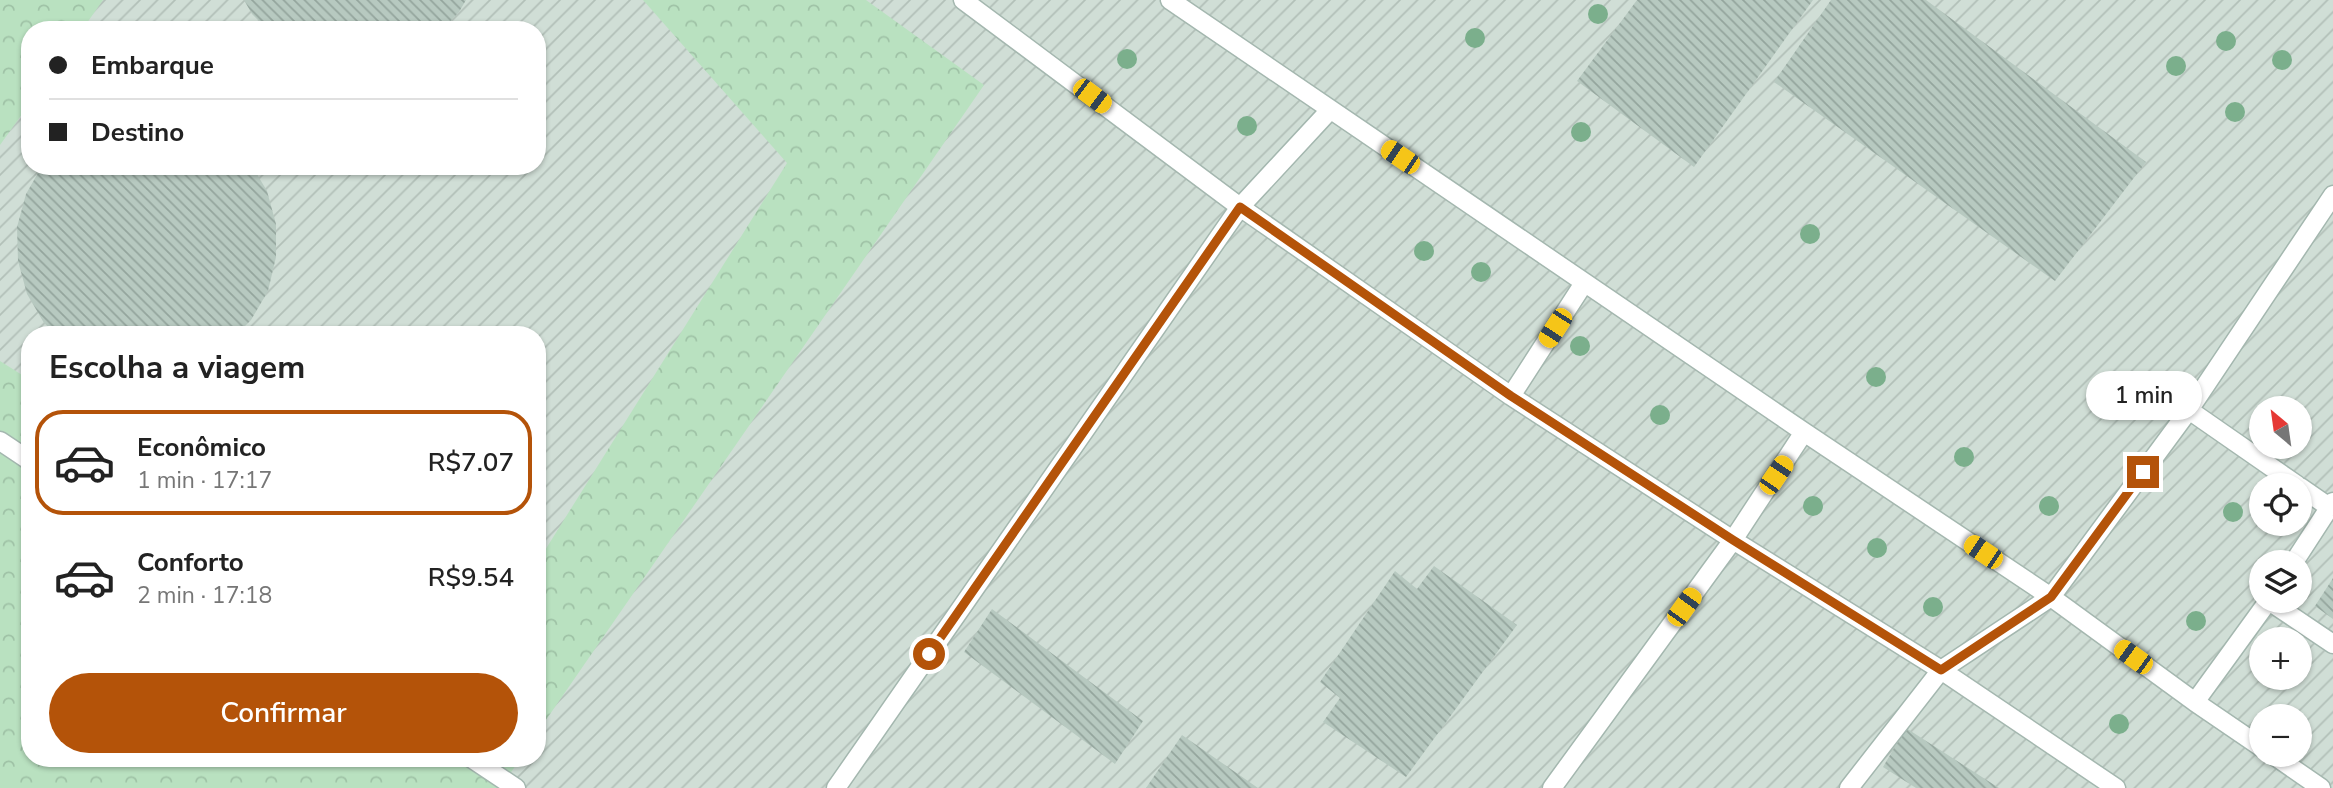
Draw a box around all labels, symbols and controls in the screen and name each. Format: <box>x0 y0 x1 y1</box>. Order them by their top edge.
text: Embarque <box>91 48 214 83</box>
car <box>1069 75 1116 117</box>
text: Destino <box>91 115 184 150</box>
car <box>1377 137 1424 177</box>
car <box>1535 305 1576 351</box>
text: Escolha a viagem <box>49 346 305 389</box>
callout: 1 min <box>2085 370 2201 420</box>
text: 1 min <box>2115 380 2173 411</box>
north arrow <box>2249 396 2312 458</box>
map controls <box>2249 396 2312 767</box>
text: Econômico <box>137 430 266 465</box>
icon: car <box>53 431 116 494</box>
text: R$7.07 <box>428 445 514 480</box>
car <box>1756 452 1797 498</box>
route end <box>2127 456 2159 488</box>
text: 1 min · 17:17 <box>137 465 272 496</box>
button: locate <box>2249 473 2312 536</box>
car <box>1960 532 2007 572</box>
text: Conforto <box>137 545 244 580</box>
icon: car <box>53 546 116 609</box>
button: layers <box>2249 550 2312 613</box>
text: R$9.54 <box>428 560 514 595</box>
text: 2 min · 17:18 <box>137 580 272 611</box>
car <box>1664 584 1705 630</box>
button: + <box>2249 627 2312 690</box>
car <box>2110 636 2157 678</box>
route start <box>913 638 945 670</box>
button: Confirmar <box>49 673 518 753</box>
button: − <box>2249 704 2312 767</box>

